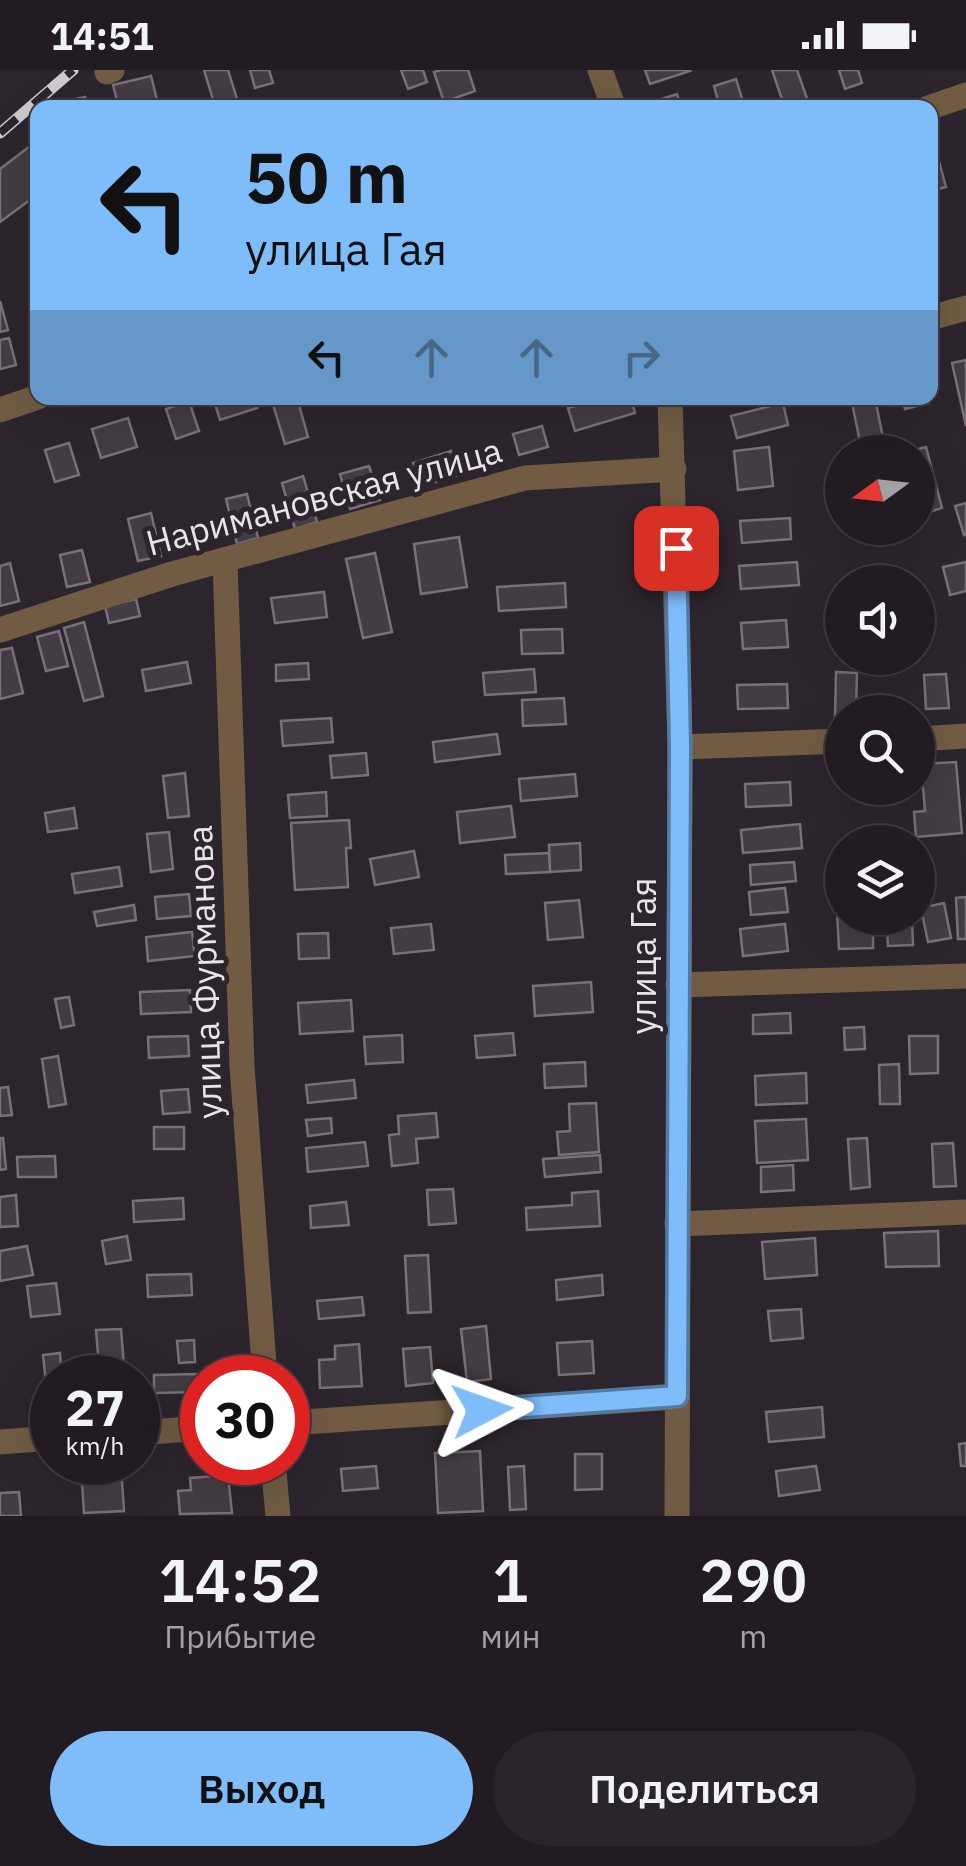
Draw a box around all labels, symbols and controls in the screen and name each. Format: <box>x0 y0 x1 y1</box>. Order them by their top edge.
text: 14:51 <box>50 11 154 60</box>
text: 50 m <box>245 131 408 222</box>
icon: left <box>80 140 210 270</box>
text: улица Гая <box>245 219 447 277</box>
icon: left <box>299 330 354 385</box>
icon: ahead <box>404 330 459 385</box>
icon: ahead <box>509 330 564 385</box>
icon: right <box>614 330 669 385</box>
street label: Наримановская улица <box>141 426 507 566</box>
north arrow <box>825 435 935 545</box>
map controls <box>825 435 935 935</box>
pin <box>634 506 719 591</box>
icon: arrive <box>649 521 704 576</box>
button: sound <box>825 565 935 675</box>
button: search <box>825 695 935 805</box>
street label: улица Фурманова <box>176 824 232 1120</box>
button: layers <box>825 825 935 935</box>
street label: улица Гая <box>620 877 666 1035</box>
speed limit sign: 30 <box>180 1355 310 1485</box>
position arrow <box>430 1358 534 1462</box>
text: 27 <box>65 1375 125 1440</box>
text: km/h <box>66 1429 124 1462</box>
text: 14:52 <box>159 1540 322 1619</box>
text: 1 <box>493 1540 529 1619</box>
text: 290 <box>699 1540 807 1619</box>
text: Прибытие <box>164 1615 316 1657</box>
text: мин <box>481 1615 541 1657</box>
text: m <box>739 1615 767 1657</box>
button: Выход <box>50 1731 473 1846</box>
button: Поделиться <box>493 1731 916 1846</box>

